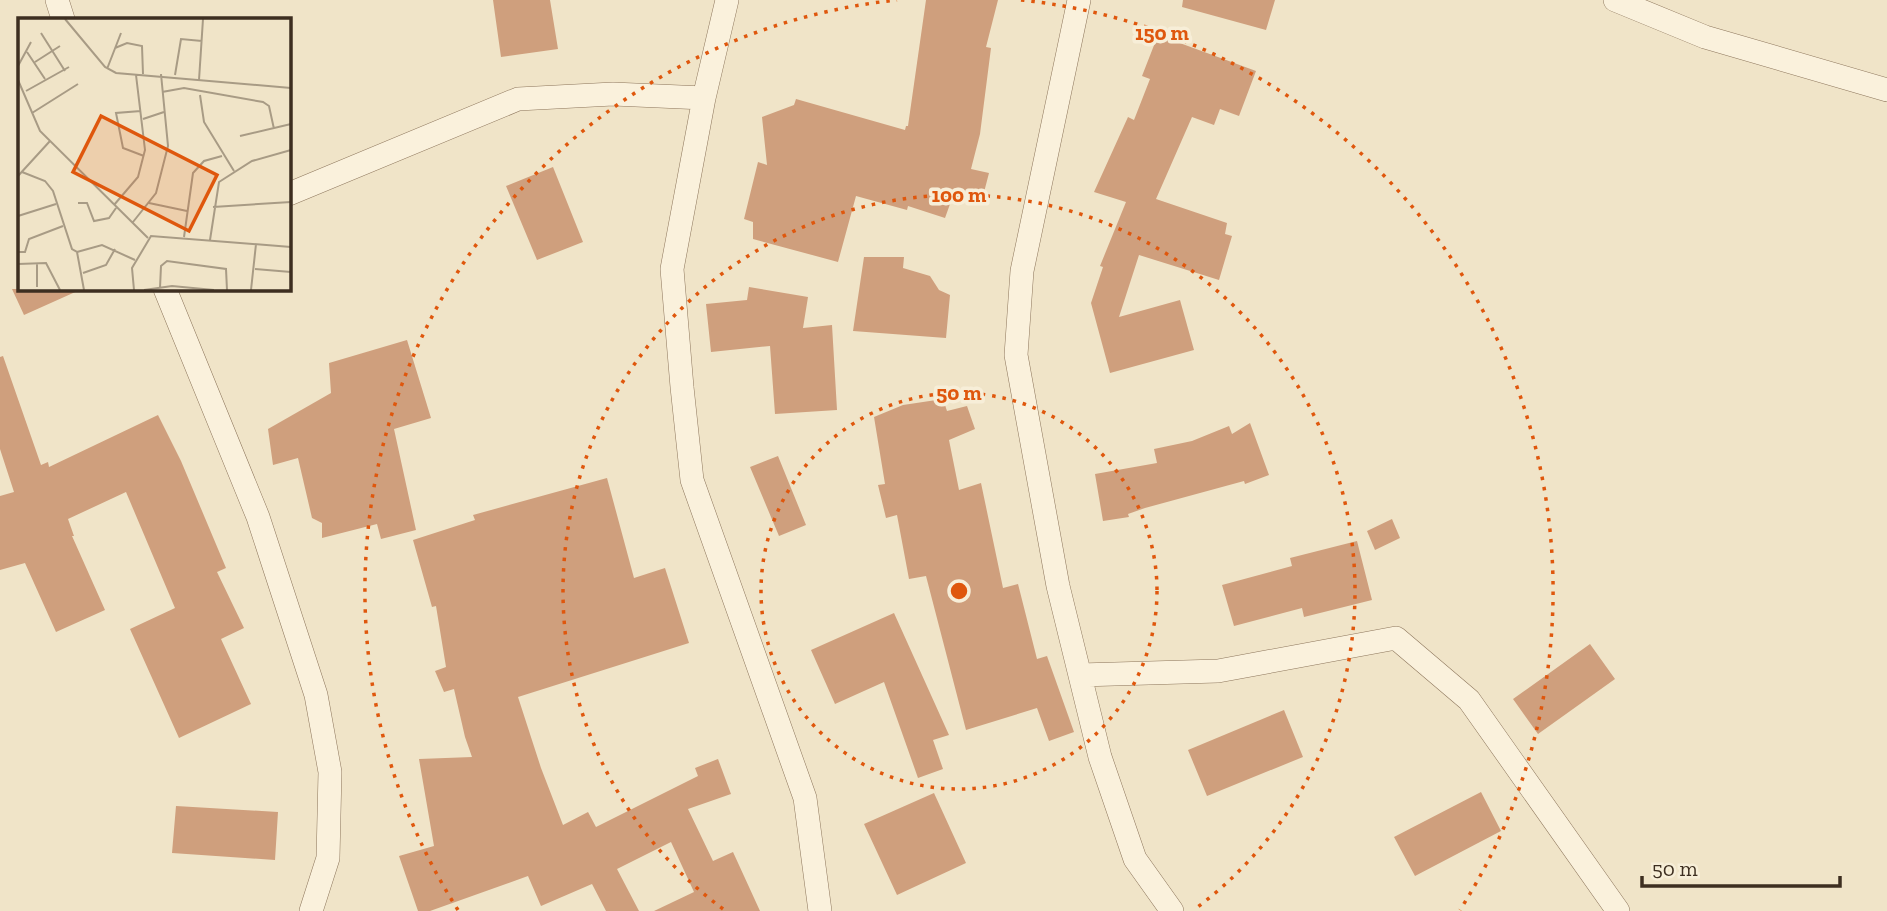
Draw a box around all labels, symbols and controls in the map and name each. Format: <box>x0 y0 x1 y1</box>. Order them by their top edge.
inset map <box>18 18 290 290</box>
text: 150 m <box>1135 20 1190 45</box>
text: 100 m <box>932 182 987 207</box>
text: 50 m <box>936 380 982 405</box>
centre of rings <box>947 579 971 603</box>
scale bar <box>1642 844 1840 888</box>
text: 50 m <box>1652 856 1698 881</box>

